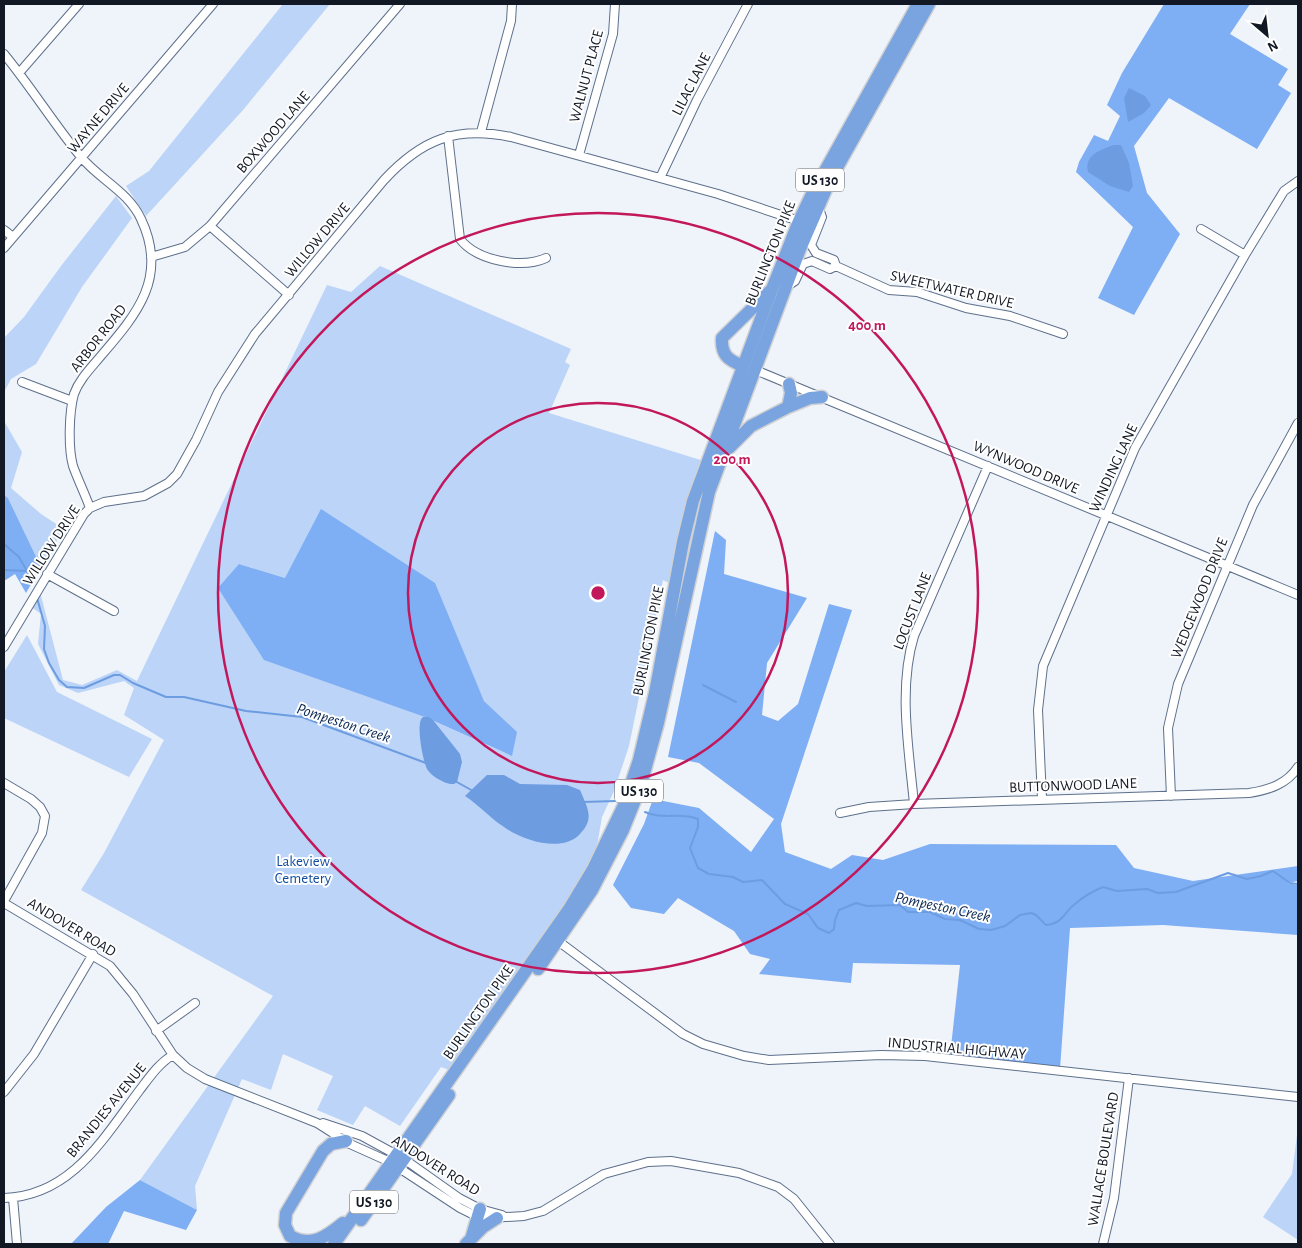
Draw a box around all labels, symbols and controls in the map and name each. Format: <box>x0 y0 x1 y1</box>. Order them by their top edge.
north arrow <box>1242 10 1292 60</box>
street label: WALNUT PLACE <box>567 28 606 124</box>
text: N <box>1265 37 1280 54</box>
street label: LILAC LANE <box>669 51 713 118</box>
street label: WAYNE DRIVE <box>65 80 132 156</box>
street label: BOXWOOD LANE <box>234 89 313 176</box>
road number: US 130 <box>796 168 844 192</box>
street label: BURLINGTON PIKE <box>743 199 798 308</box>
street label: WILLOW DRIVE <box>282 200 353 280</box>
street label: SWEETWATER DRIVE <box>889 268 1015 311</box>
street label: ARBOR ROAD <box>67 301 129 375</box>
text: 400 m <box>848 318 886 333</box>
street label: WINDING LANE <box>1087 422 1140 515</box>
street label: WYNWOOD DRIVE <box>971 438 1081 496</box>
text: 200 m <box>713 452 751 467</box>
street label: WILLOW DRIVE <box>20 503 83 588</box>
street label: WEDGEWOOD DRIVE <box>1168 536 1230 661</box>
street label: LOCUST LANE <box>891 570 934 652</box>
centre of rings <box>589 584 607 602</box>
street label: BURLINGTON PIKE <box>631 585 666 697</box>
water label: Pompeston Creek <box>295 700 392 747</box>
street label: BUTTONWOOD LANE <box>1009 776 1137 795</box>
road number: US 130 <box>615 779 663 802</box>
park label: Lakeview Cemetery <box>275 854 332 886</box>
water label: Pompeston Creek <box>893 889 992 926</box>
street label: ANDOVER ROAD <box>25 895 119 960</box>
street label: BURLINGTON PIKE <box>440 962 516 1062</box>
street label: INDUSTRIAL HIGHWAY <box>887 1035 1027 1062</box>
street label: BRANDIES AVENUE <box>64 1060 149 1160</box>
street label: WALLACE BOULEVARD <box>1085 1091 1122 1227</box>
street label: ANDOVER ROAD <box>389 1133 482 1199</box>
road number: US 130 <box>350 1190 398 1214</box>

